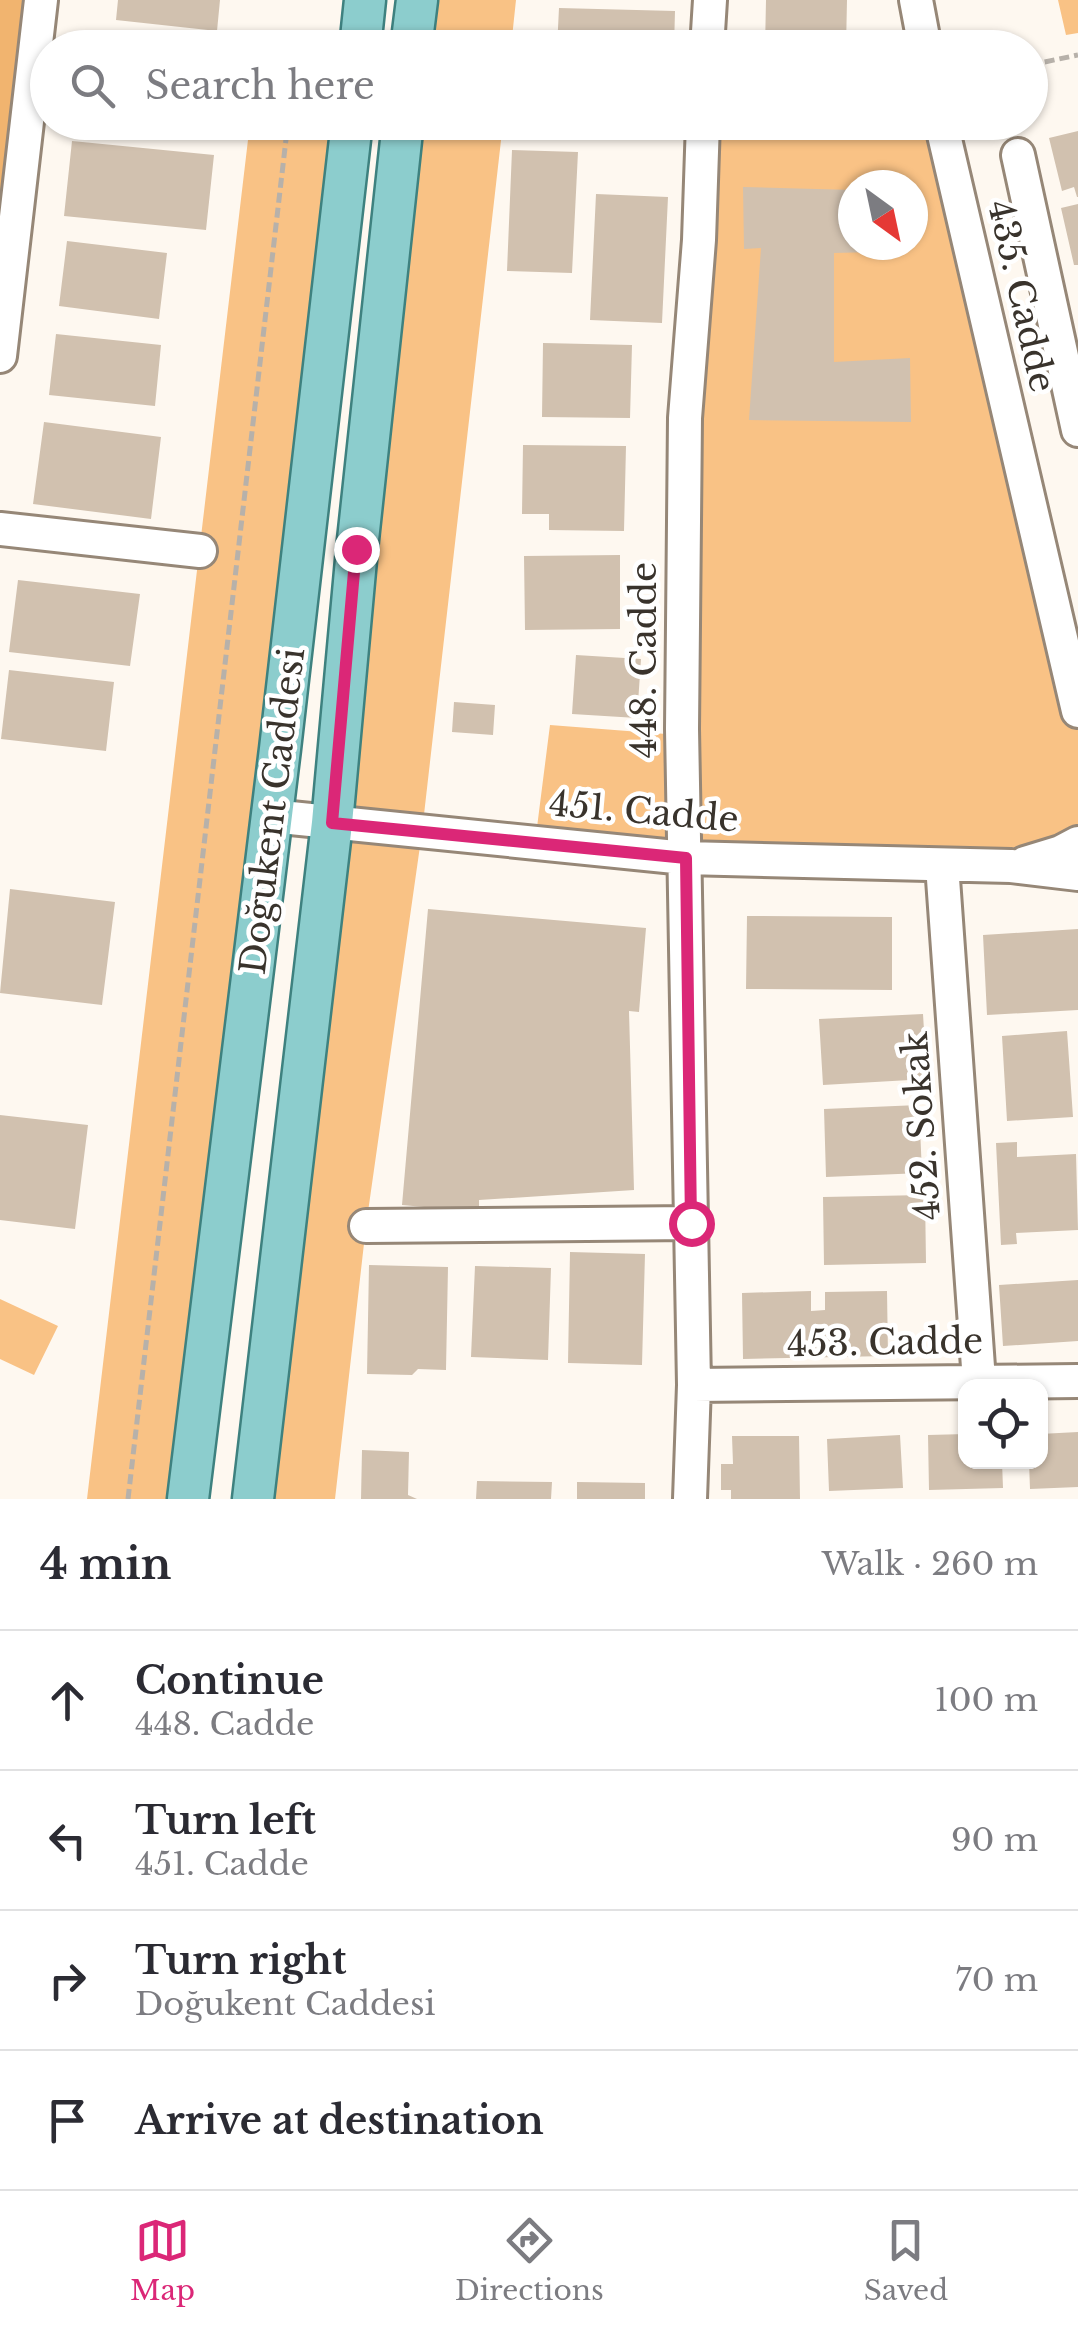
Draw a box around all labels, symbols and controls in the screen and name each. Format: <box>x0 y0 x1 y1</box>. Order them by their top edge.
search box <box>30 30 1048 140</box>
icon: search <box>65 58 120 113</box>
text: Search here <box>145 62 375 109</box>
north arrow <box>838 170 928 260</box>
street label: 435. Cadde <box>979 196 1065 396</box>
route end <box>334 527 380 573</box>
street label: 448. Cadde <box>622 562 665 758</box>
street label: Doğukent Caddesi <box>231 645 313 977</box>
street label: 451. Cadde <box>547 781 741 841</box>
street label: 452. Sokak <box>893 1030 949 1222</box>
route start <box>669 1201 715 1247</box>
street label: 453. Cadde <box>787 1319 983 1365</box>
map controls <box>958 1379 1048 1469</box>
button: locate <box>958 1379 1048 1469</box>
text: 4 min <box>40 1538 171 1590</box>
text: Walk · 260 m <box>822 1544 1038 1584</box>
text: Continue <box>135 1657 324 1704</box>
icon: ahead <box>40 1673 95 1728</box>
text: 100 m <box>935 1680 1038 1720</box>
text: 448. Cadde <box>135 1704 314 1744</box>
text: Turn left <box>135 1797 316 1844</box>
icon: left <box>40 1813 95 1868</box>
text: 90 m <box>951 1820 1038 1860</box>
text: 451. Cadde <box>135 1844 309 1884</box>
text: Turn right <box>135 1937 346 1984</box>
icon: right <box>40 1953 95 2008</box>
text: 70 m <box>956 1960 1038 2000</box>
text: Doğukent Caddesi <box>135 1984 435 2024</box>
icon: arrive <box>40 2093 95 2148</box>
text: Arrive at destination <box>135 2097 544 2144</box>
tab: Map <box>130 2213 195 2308</box>
tab: Directions <box>455 2213 604 2308</box>
tab: Saved <box>864 2213 948 2308</box>

